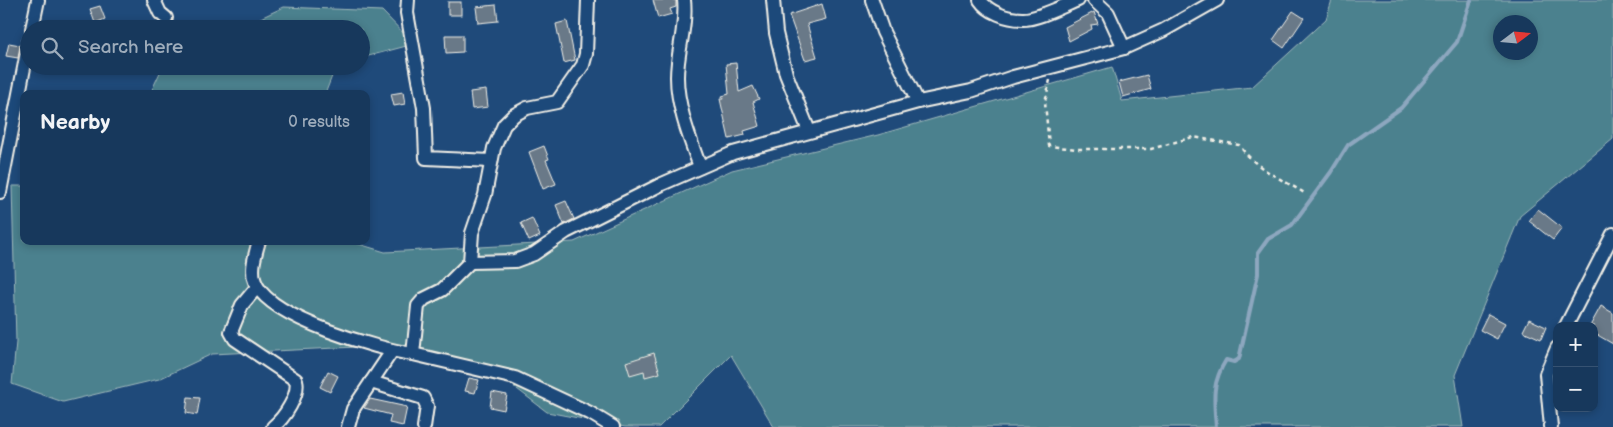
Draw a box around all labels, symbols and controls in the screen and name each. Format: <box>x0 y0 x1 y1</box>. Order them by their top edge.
north arrow <box>1493 15 1538 60</box>
search box <box>20 20 370 75</box>
icon: search <box>38 34 66 62</box>
text: Search here <box>78 36 183 59</box>
text: Nearby <box>40 110 110 135</box>
text: 0 results <box>288 113 350 132</box>
map controls <box>1553 322 1598 412</box>
button: + <box>1553 322 1598 367</box>
button: − <box>1553 367 1598 412</box>

